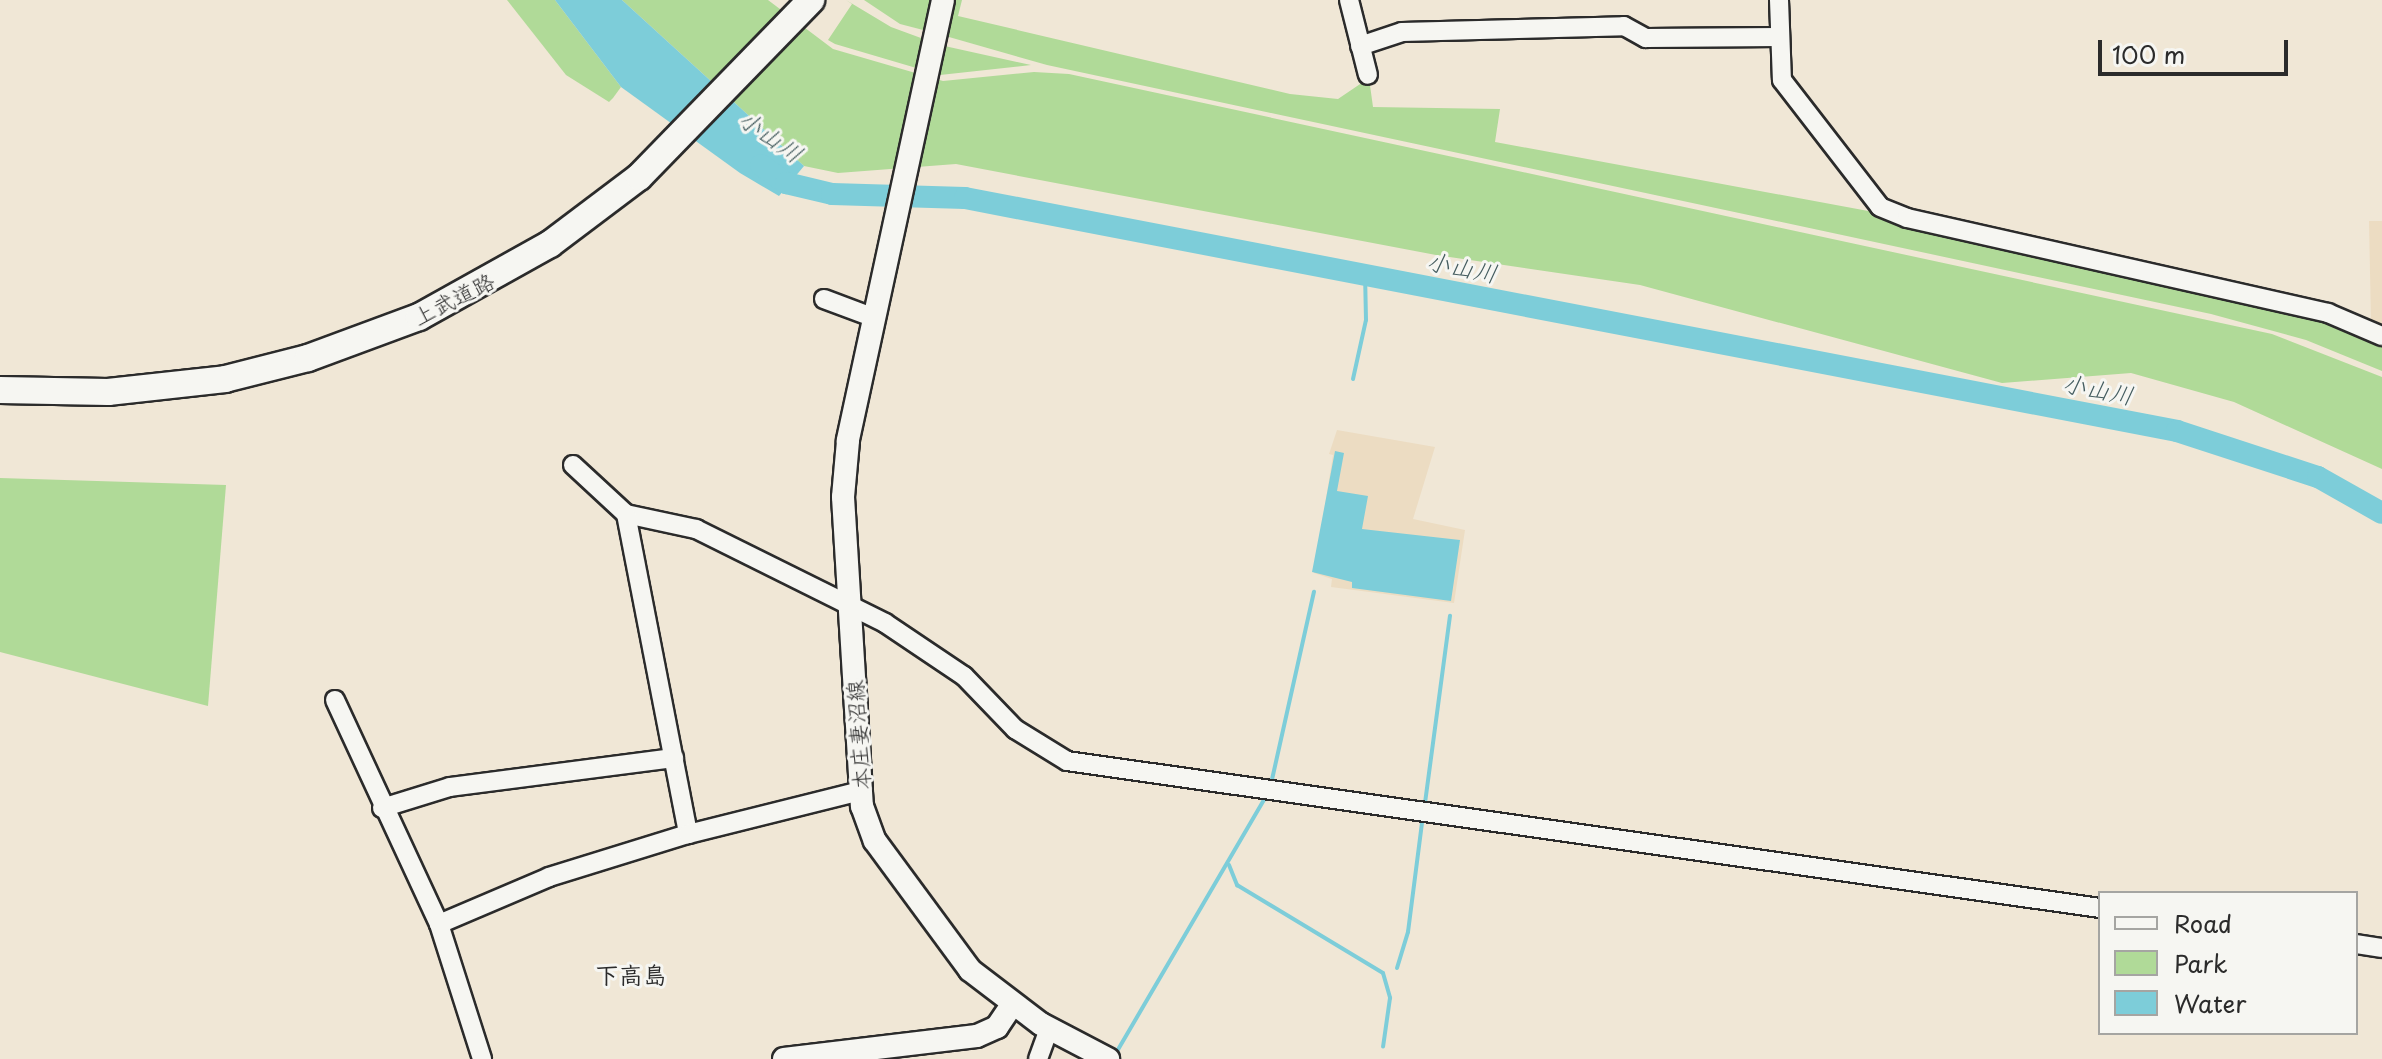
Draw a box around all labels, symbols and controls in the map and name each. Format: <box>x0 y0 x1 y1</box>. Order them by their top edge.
scale bar <box>2102 24 2292 74</box>
text: 100 m <box>2112 36 2185 72</box>
water label: 小山川 <box>733 104 809 168</box>
water label: 小山川 <box>1424 246 1500 288</box>
street label: 上武道路 <box>408 266 498 330</box>
water label: 小山川 <box>2060 368 2136 410</box>
street label: 本庄妻沼線 <box>840 679 874 791</box>
legend <box>2098 891 2358 1035</box>
text: Road <box>2174 905 2232 941</box>
text: Park <box>2174 945 2228 981</box>
district label: 下高島 <box>595 961 667 989</box>
text: Water <box>2174 985 2246 1021</box>

